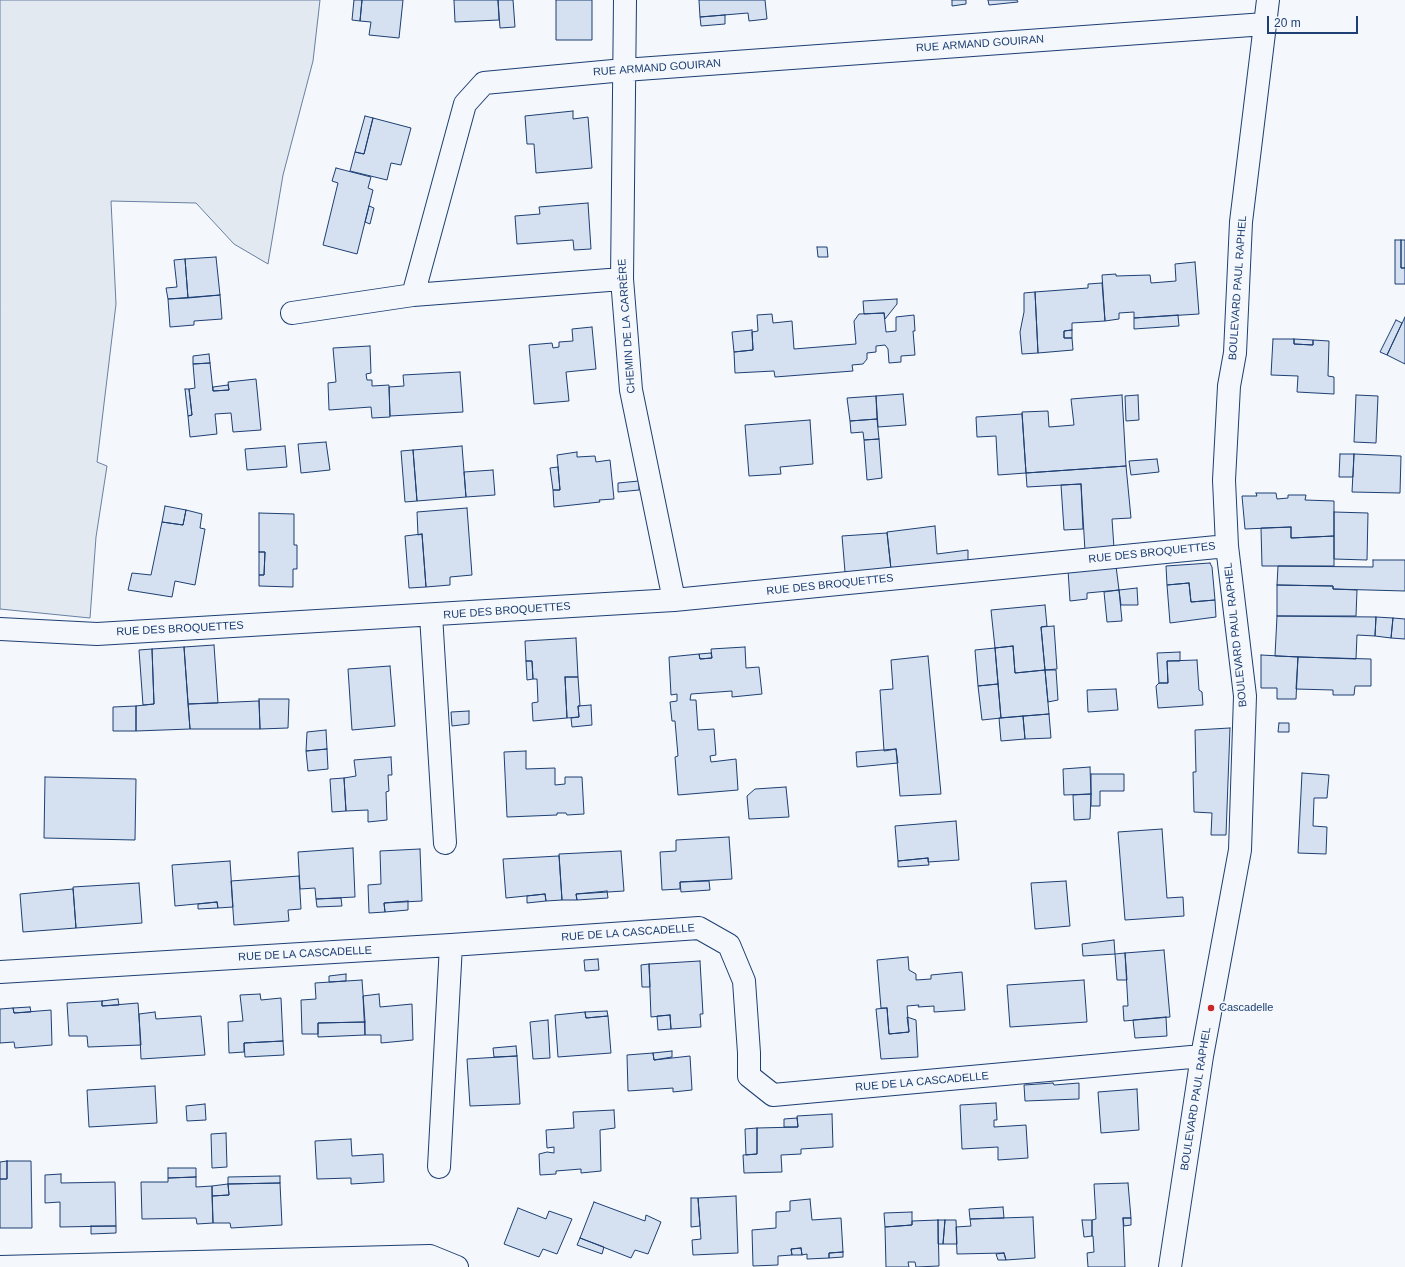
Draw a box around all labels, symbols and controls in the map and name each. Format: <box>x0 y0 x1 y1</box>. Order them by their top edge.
scale bar <box>1269 8 1360 34</box>
text: 20 m <box>1274 16 1301 30</box>
street label: RUE ARMAND GOUIRAN <box>916 33 1044 55</box>
street label: RUE ARMAND GOUIRAN <box>593 57 721 79</box>
street label: BOULEVARD PAUL RAPHEL <box>1226 215 1250 361</box>
street label: CHEMIN DE LA CARRÈRE <box>616 258 638 394</box>
street label: RUE DES BROQUETTES <box>1088 540 1216 566</box>
street label: BOULEVARD PAUL RAPHEL <box>1222 562 1250 708</box>
street label: RUE DES BROQUETTES <box>766 572 894 598</box>
street label: RUE DES BROQUETTES <box>443 600 571 622</box>
street label: RUE DES BROQUETTES <box>116 619 244 639</box>
street label: RUE DE LA CASCADELLE <box>561 922 695 944</box>
street label: RUE DE LA CASCADELLE <box>238 944 372 964</box>
place label: Cascadelle <box>1219 1001 1273 1015</box>
marker: Cascadelle <box>1206 1003 1216 1013</box>
street label: BOULEVARD PAUL RAPHEL <box>1178 1026 1214 1172</box>
street label: RUE DE LA CASCADELLE <box>855 1070 989 1094</box>

